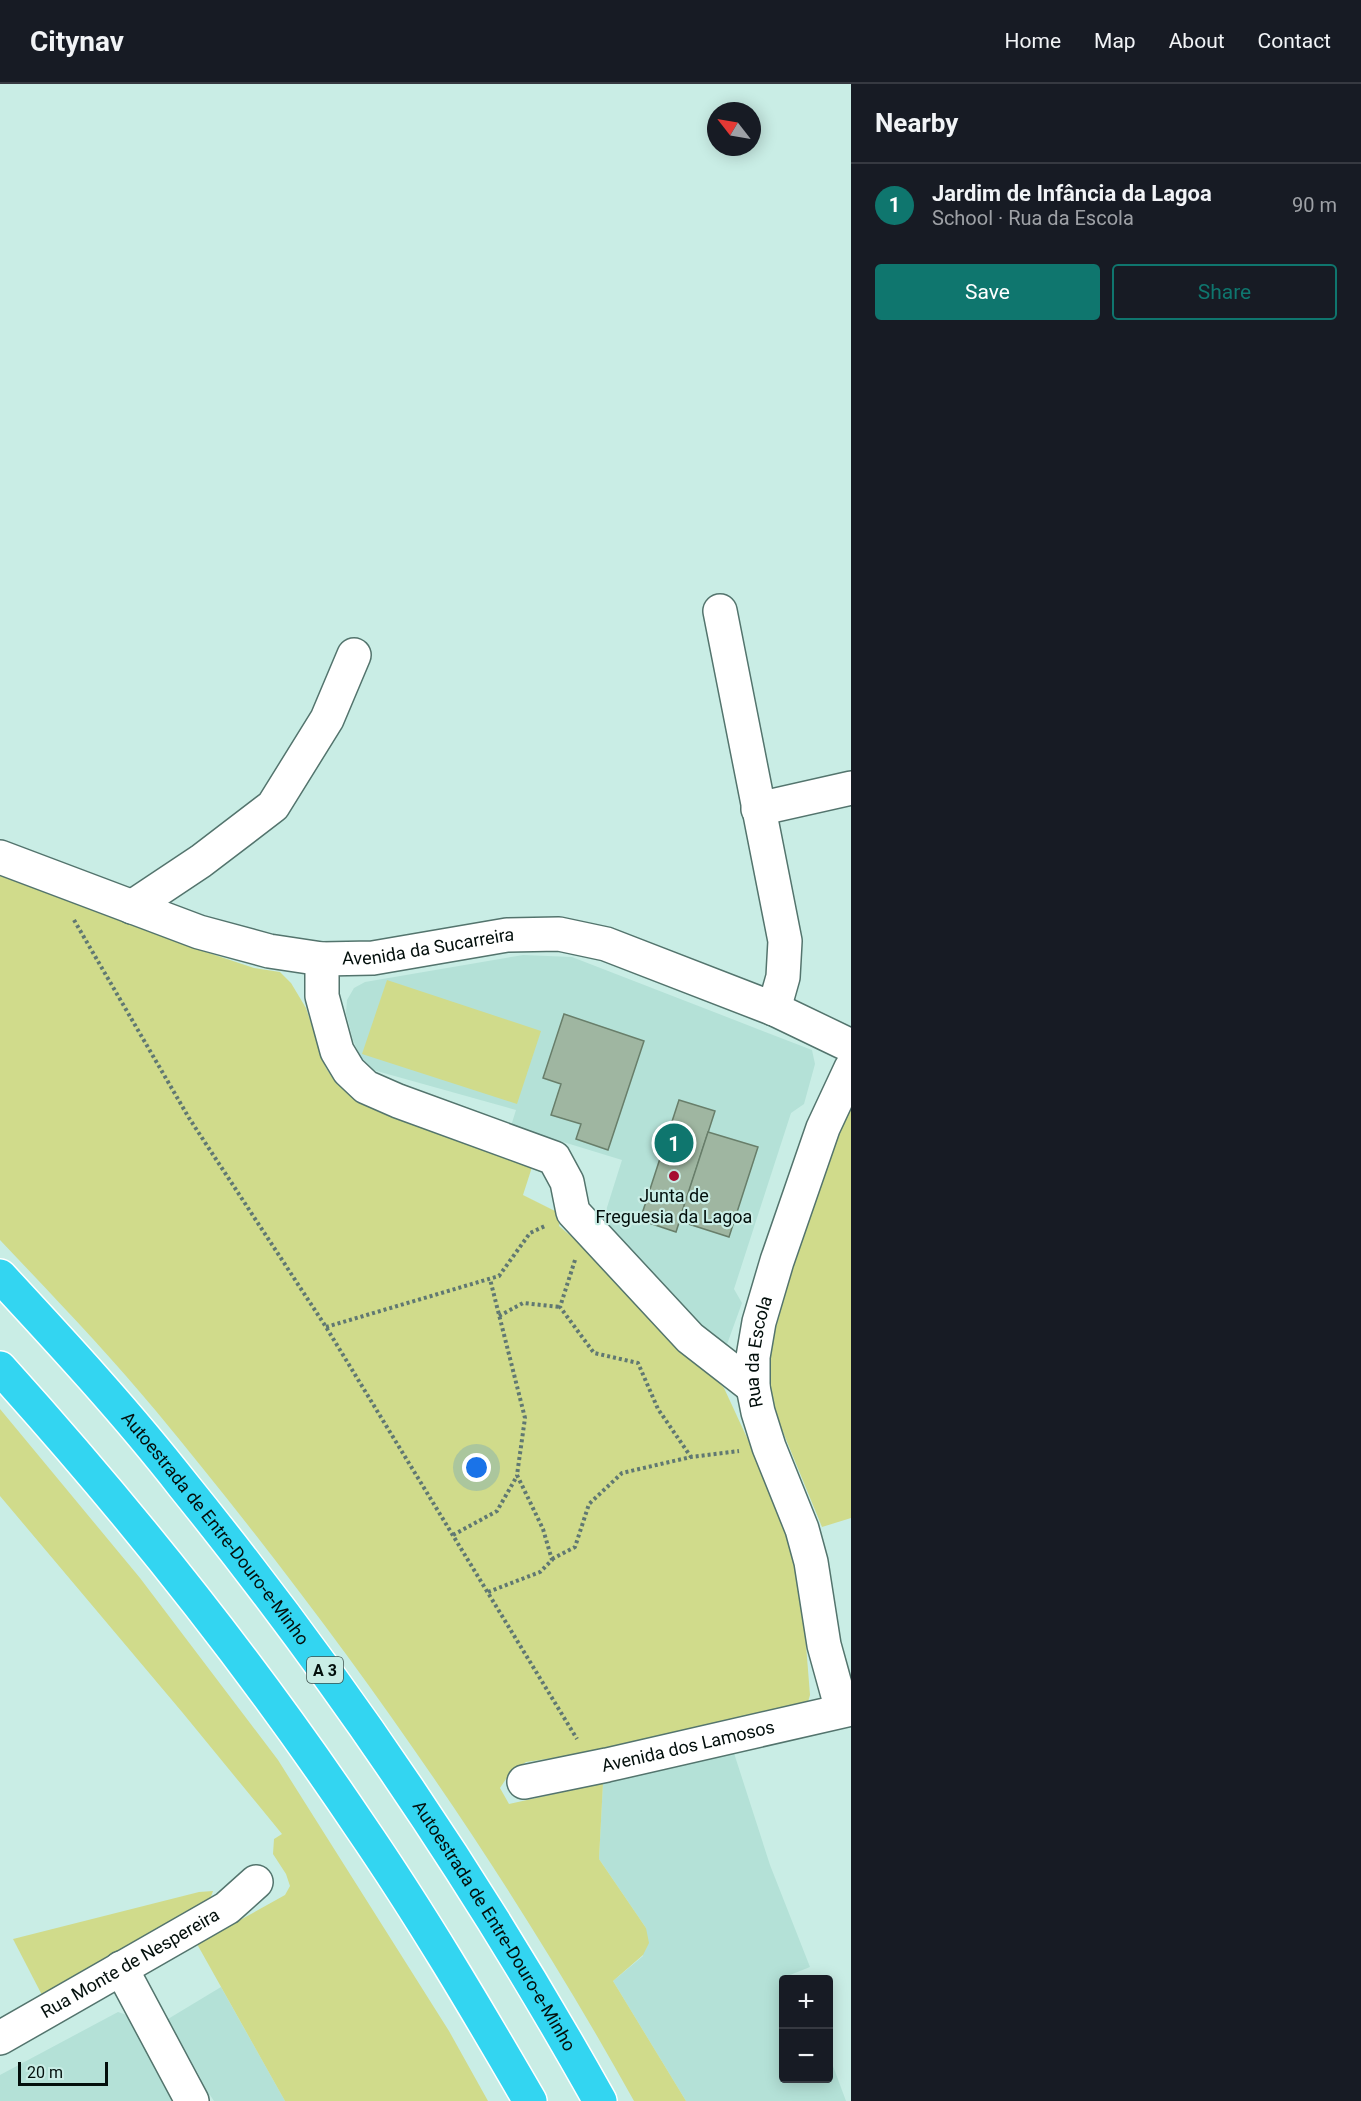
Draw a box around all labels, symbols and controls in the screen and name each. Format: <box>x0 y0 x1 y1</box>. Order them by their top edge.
text: Citynav <box>30 25 124 58</box>
text: Home <box>1005 29 1061 53</box>
text: Map <box>1094 29 1136 53</box>
text: About <box>1169 29 1225 53</box>
text: Contact <box>1258 29 1331 53</box>
north arrow <box>707 102 761 156</box>
text: Nearby <box>875 108 958 138</box>
text: Jardim de Infância da Lagoa <box>932 181 1212 206</box>
text: 1 <box>889 193 900 217</box>
text: 90 m <box>1292 193 1337 217</box>
text: School · Rua da Escola <box>932 206 1134 230</box>
button: Save <box>875 264 1100 320</box>
button: Share <box>1112 264 1337 320</box>
street label: Avenida da Sucarreira <box>342 924 514 969</box>
pin: 1 <box>654 1120 694 1166</box>
marker: Junta de Freguesia da Lagoa <box>667 1169 681 1183</box>
place label: Junta de Freguesia da Lagoa <box>596 1185 752 1227</box>
street label: Rua da Escola <box>742 1293 776 1410</box>
street label: Autoestrada de Entre-Douro-e-Minho <box>117 1407 314 1649</box>
your location <box>462 1453 491 1482</box>
road number: A 3 <box>307 1657 343 1683</box>
street label: Avenida dos Lamosos <box>600 1716 777 1776</box>
street label: Autoestrada de Entre-Douro-e-Minho <box>409 1796 580 2055</box>
street label: Rua Monte de Nespereira <box>37 1904 223 2022</box>
map controls <box>779 1975 833 2083</box>
button: + <box>779 1975 833 2029</box>
button: − <box>779 2029 833 2083</box>
scale bar <box>18 2059 108 2086</box>
text: 20 m <box>27 2063 63 2082</box>

